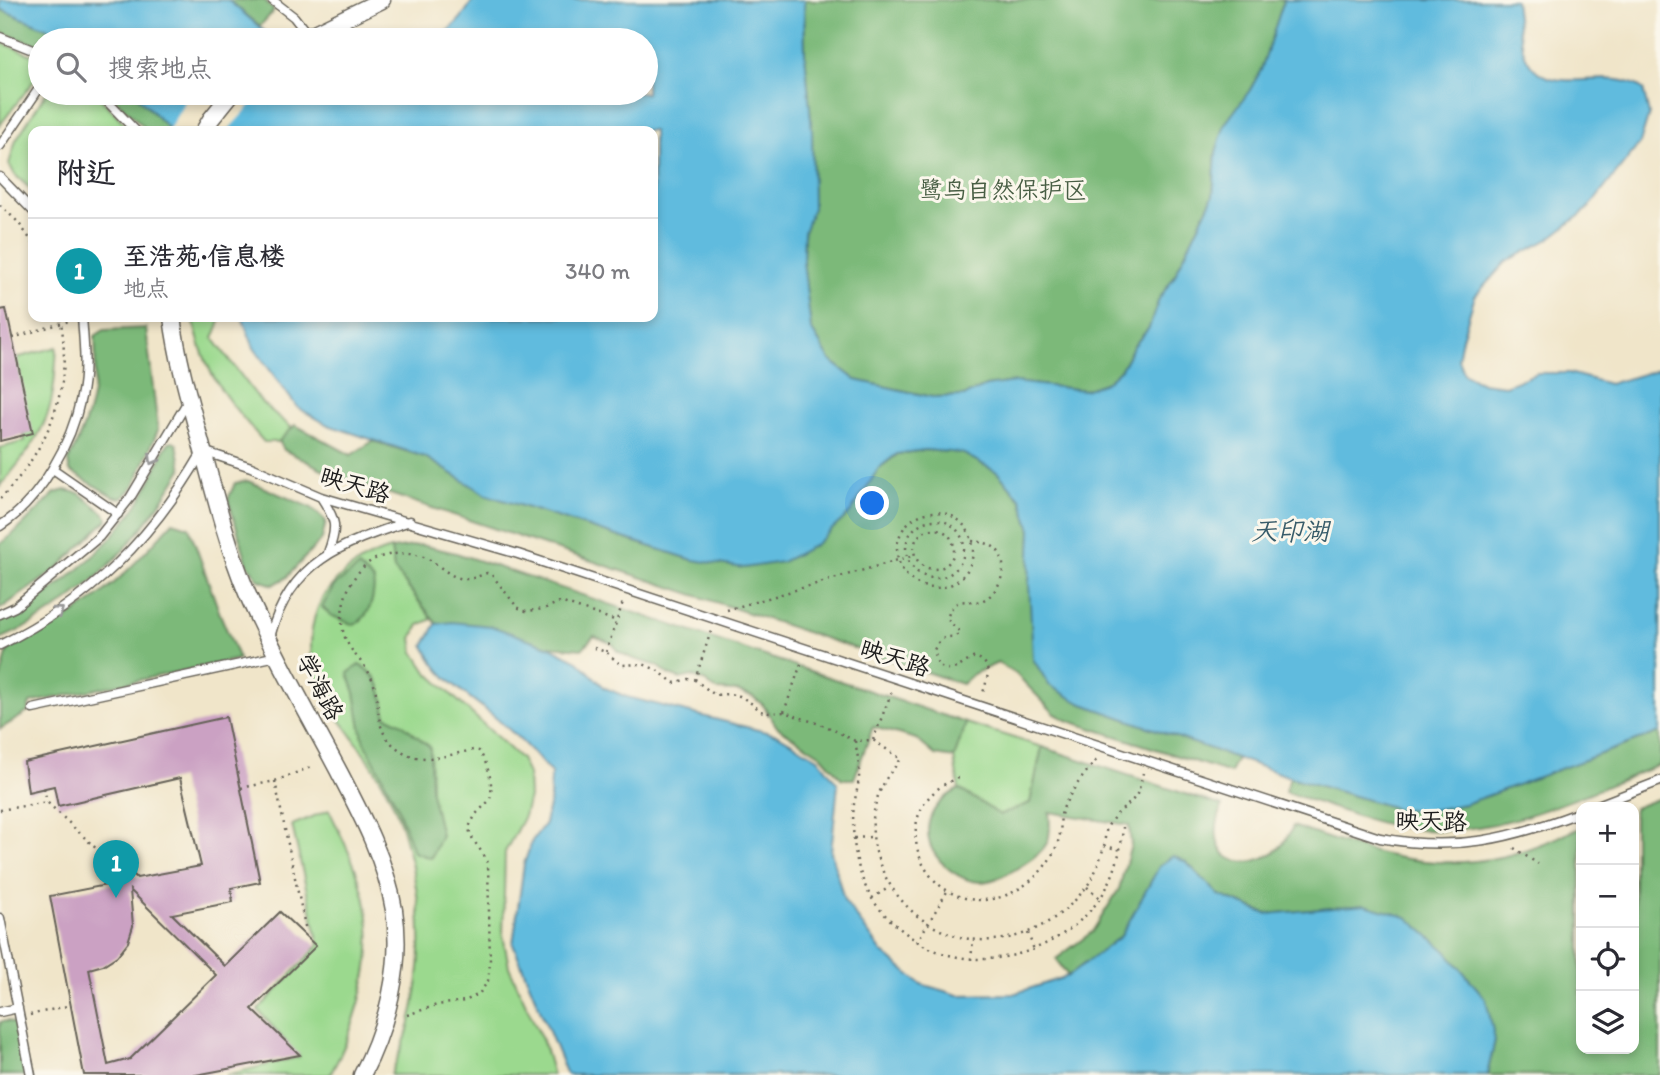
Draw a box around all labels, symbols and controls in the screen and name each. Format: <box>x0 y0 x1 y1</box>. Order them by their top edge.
search box <box>28 28 658 105</box>
icon: search <box>52 48 90 86</box>
text: 搜索地点 <box>108 52 212 84</box>
text: 附近 <box>56 154 116 191</box>
park label: 鹭鸟自然保护区 <box>919 175 1087 204</box>
text: 至浩苑·信息楼 <box>123 240 285 272</box>
text: 1 <box>74 257 84 285</box>
text: 340 m <box>565 257 630 285</box>
text: 地点 <box>123 274 169 302</box>
one-way arrow <box>149 452 162 465</box>
street label: 映天路 <box>316 460 394 509</box>
your location <box>855 486 889 520</box>
water label: 天印湖 <box>1251 515 1332 547</box>
one-way arrow <box>51 607 64 619</box>
street label: 映天路 <box>856 633 934 682</box>
street label: 学海路 <box>291 648 350 725</box>
map controls <box>1576 802 1639 1054</box>
button: + <box>1576 802 1639 865</box>
street label: 映天路 <box>1395 805 1468 836</box>
pin: 1 <box>93 840 139 898</box>
button: − <box>1576 865 1639 928</box>
button: locate <box>1576 928 1639 991</box>
button: layers <box>1576 991 1639 1054</box>

